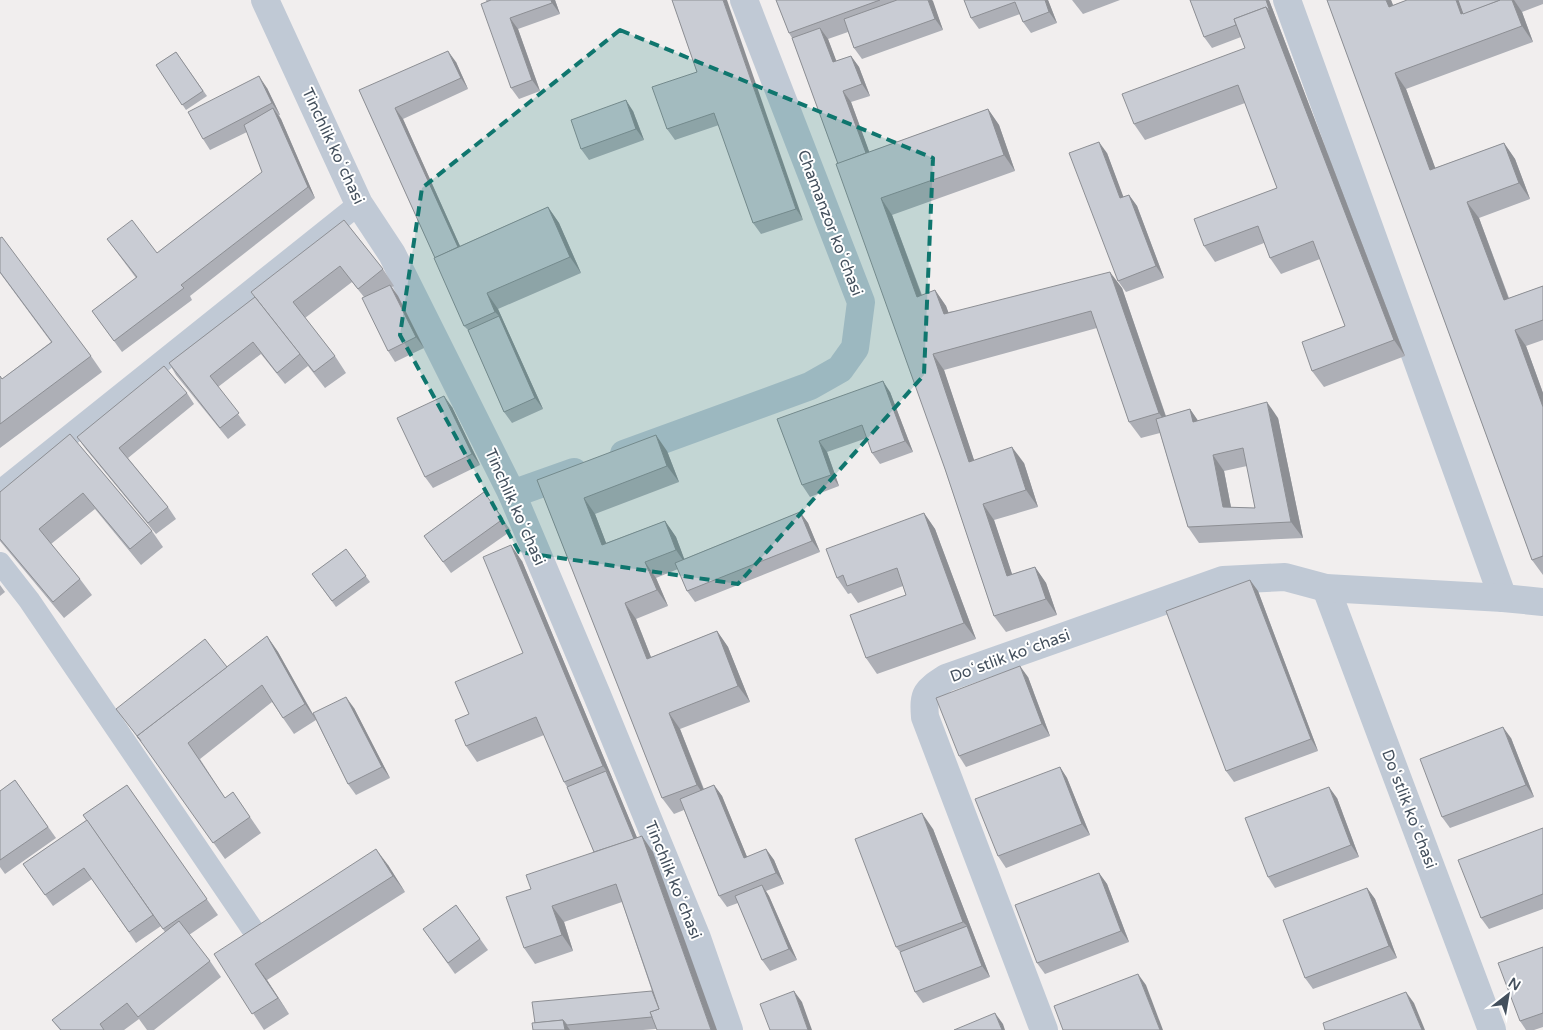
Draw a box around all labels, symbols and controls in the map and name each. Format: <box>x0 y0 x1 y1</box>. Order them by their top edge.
street label: Tinchlik koʻchasi <box>297 85 369 207</box>
street label: Chamanzor koʻchasi <box>793 147 867 299</box>
street label: Tinchlik koʻchasi <box>480 445 550 569</box>
street label: Doʻstlik koʻchasi <box>947 625 1073 687</box>
street label: Doʻstlik koʻchasi <box>1377 747 1441 871</box>
street label: Tinchlik koʻchasi <box>640 818 706 942</box>
north arrow <box>1483 970 1533 1020</box>
text: N <box>1505 974 1524 994</box>

